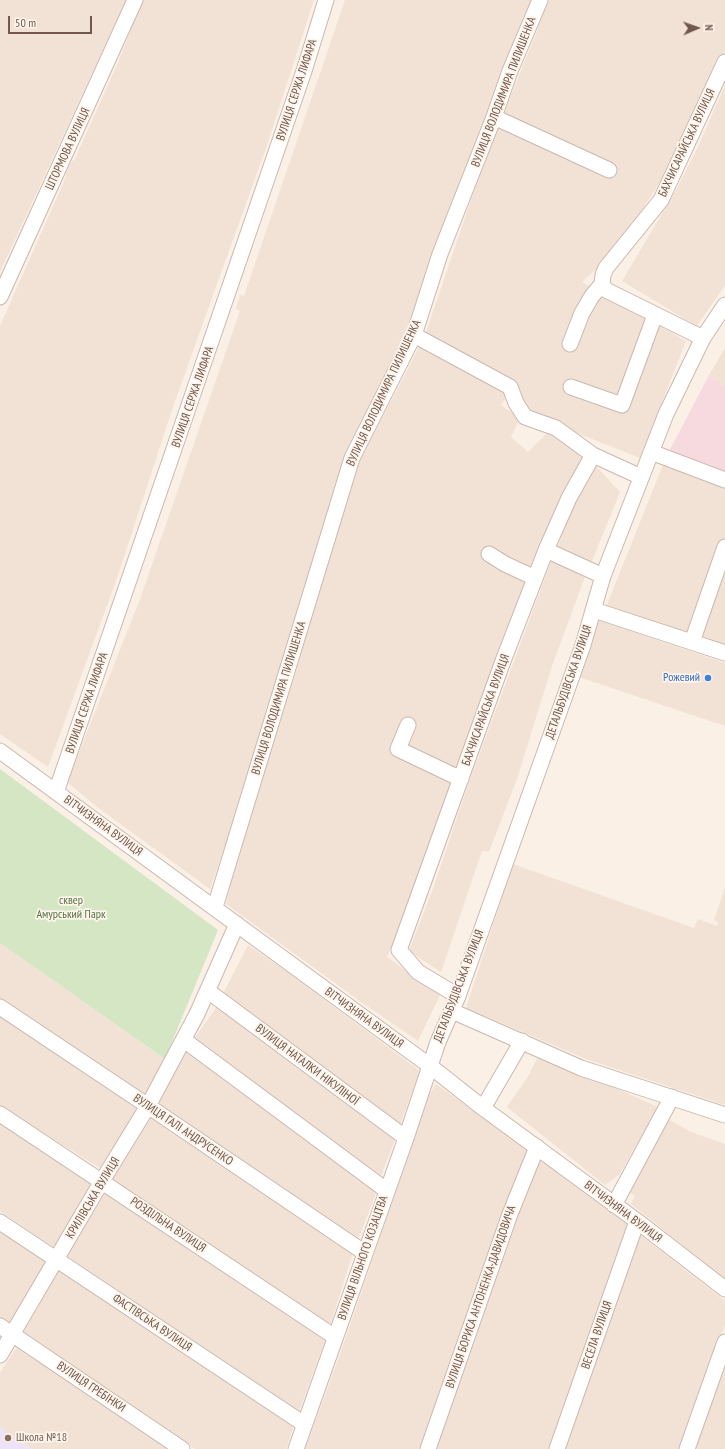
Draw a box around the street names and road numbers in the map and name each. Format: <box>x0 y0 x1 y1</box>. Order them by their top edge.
street label: ВУЛИЦЯ ВОЛОДИМИРА ПИЛИШЕНКА <box>469 15 539 169</box>
street label: ВУЛИЦЯ СЕРЖА ЛИФАРА <box>274 37 320 143</box>
street label: БАХЧИСАРАЙСЬКА ВУЛИЦЯ <box>656 87 718 199</box>
street label: ШТОРМОВА ВУЛИЦЯ <box>43 106 93 192</box>
street label: ВУЛИЦЯ ВОЛОДИМИРА ПИЛИШЕНКА <box>344 318 424 468</box>
street label: ВУЛИЦЯ СЕРЖА ЛИФАРА <box>169 344 217 450</box>
street label: ВУЛИЦЯ ВОЛОДИМИРА ПИЛИШЕНКА <box>249 619 309 777</box>
street label: ДЕТАЛЬБУДІВСЬКА ВУЛИЦЯ <box>543 623 595 741</box>
street label: ВУЛИЦЯ СЕРЖА ЛИФАРА <box>63 650 111 756</box>
street label: БАХЧИСАРАЙСЬКА ВУЛИЦЯ <box>459 652 513 768</box>
street label: ВІТЧИЗНЯНА ВУЛИЦЯ <box>61 793 145 859</box>
street label: ДЕТАЛЬБУДІВСЬКА ВУЛИЦЯ <box>431 928 487 1044</box>
street label: ВІТЧИЗНЯНА ВУЛИЦЯ <box>322 985 406 1051</box>
street label: ВУЛИЦЯ НАТАЛКИ НІКУЛІНОЇ <box>252 1021 362 1109</box>
street label: ВУЛИЦЯ ГАЛІ АНДРУСЕНКО <box>130 1091 236 1169</box>
street label: КРИЛІВСЬКА ВУЛИЦЯ <box>63 1154 123 1242</box>
street label: ВІТЧИЗНЯНА ВУЛИЦЯ <box>581 1178 665 1246</box>
street label: РОЗДІЛЬНА ВУЛИЦЯ <box>127 1194 209 1256</box>
street label: ВУЛИЦЯ ВІЛЬНОГО КОЗАЦТВА <box>335 1194 391 1322</box>
street label: ВУЛИЦЯ БОРИСА АНТОНЕНКА-ДАВИДОВИЧА <box>443 1204 519 1390</box>
street label: ФАСТІВСЬКА ВУЛИЦЯ <box>110 1291 194 1355</box>
street label: ВЕСЕЛА ВУЛИЦЯ <box>579 1299 615 1371</box>
street label: ВУЛИЦЯ ГРЕБІНКИ <box>54 1359 128 1415</box>

